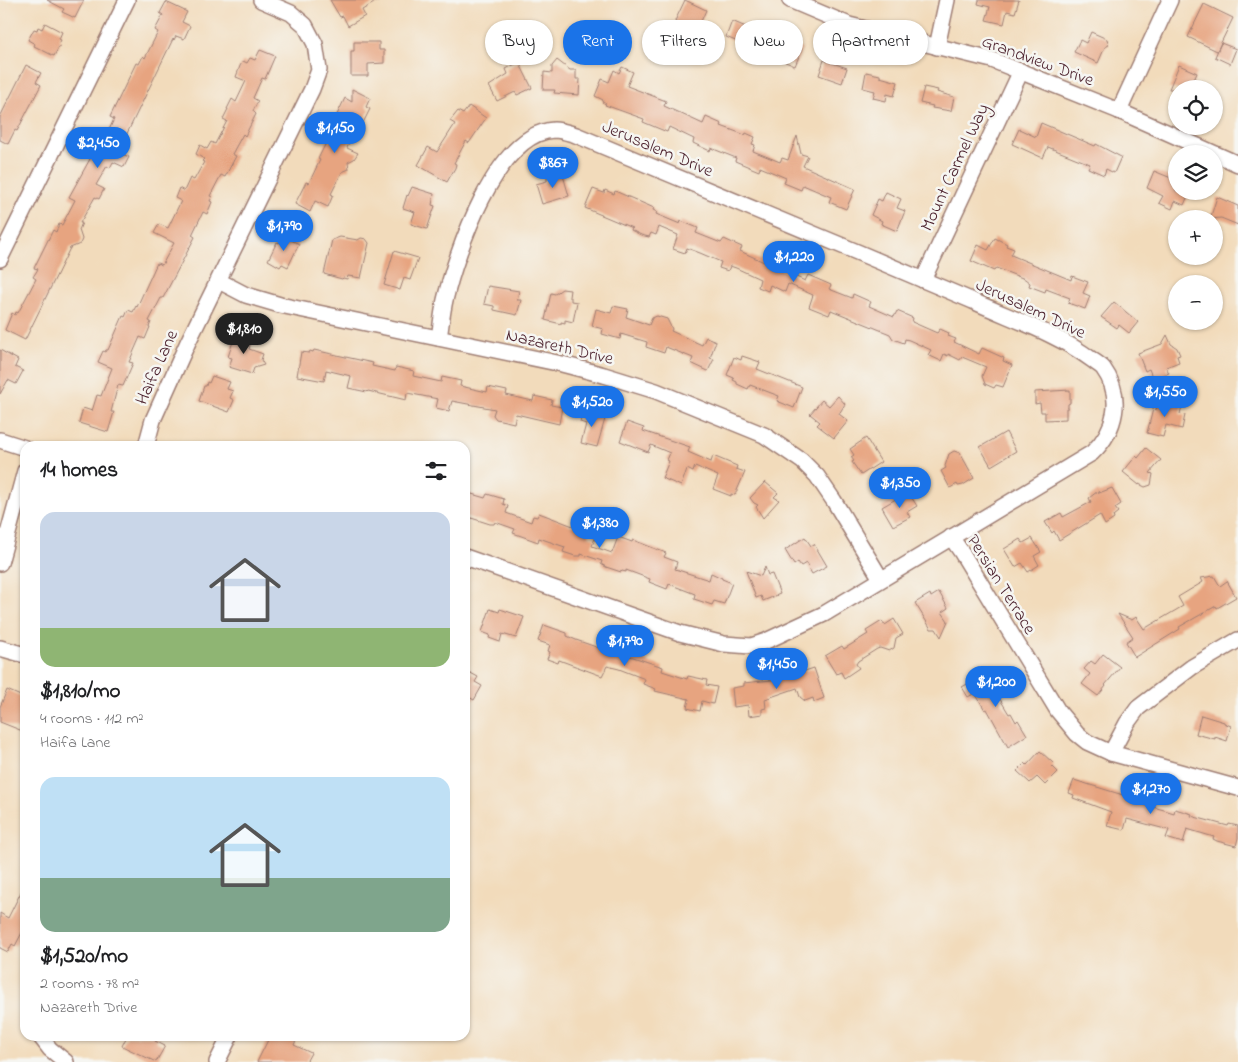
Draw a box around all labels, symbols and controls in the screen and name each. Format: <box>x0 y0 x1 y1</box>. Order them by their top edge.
chip: Buy <box>485 20 553 65</box>
chip: Rent <box>563 20 632 65</box>
chip: Filters <box>642 20 725 65</box>
chip: New <box>735 20 803 65</box>
chip: Apartment <box>813 20 928 65</box>
street label: Grandview Drive <box>978 30 1098 95</box>
map controls <box>1168 80 1223 330</box>
button: locate <box>1168 80 1223 135</box>
street label: Mount Carmel Way <box>915 100 997 236</box>
pin: $1,150 <box>294 112 376 154</box>
street label: Jerusalem Drive <box>598 115 718 185</box>
text: $1,150 <box>316 116 354 140</box>
pin: $2,450 <box>57 126 139 169</box>
text: $2,450 <box>76 131 120 155</box>
button: layers <box>1168 145 1223 200</box>
pin: $867 <box>523 146 583 189</box>
text: $867 <box>538 151 568 175</box>
pin: $1,790 <box>243 210 325 252</box>
button: + <box>1168 210 1223 265</box>
text: $1,790 <box>266 214 302 238</box>
pin: $1,220 <box>753 240 835 283</box>
text: $1,220 <box>774 245 814 269</box>
street label: Jerusalem Drive <box>971 273 1090 347</box>
button: − <box>1168 275 1223 330</box>
pin: $1,810 <box>203 312 285 355</box>
text: $1,810 <box>226 317 262 341</box>
street label: Nazareth Drive <box>503 323 617 373</box>
street label: Haifa Lane <box>130 325 186 409</box>
pin: $1,550 <box>1124 376 1206 418</box>
text: $1,550 <box>1144 380 1186 404</box>
pin: $1,520 <box>551 386 633 428</box>
text: $1,520 <box>571 390 613 414</box>
text: 14 homes <box>40 456 118 486</box>
icon: filters <box>422 457 450 485</box>
pin: $1,350 <box>859 466 941 509</box>
text: $1,350 <box>880 471 920 495</box>
pin: $1,380 <box>559 506 641 549</box>
text: $1,380 <box>581 511 619 535</box>
street label: Persian Terrace <box>959 530 1042 641</box>
icon: home <box>200 545 290 635</box>
pin: $1,790 <box>584 624 666 667</box>
text: $1,790 <box>607 629 643 653</box>
pin: $1,450 <box>736 648 818 690</box>
text: $1,450 <box>757 652 797 676</box>
pin: $1,200 <box>955 666 1037 708</box>
text: $1,200 <box>976 670 1016 694</box>
text: $1,810/mo <box>40 677 120 707</box>
text: 4 rooms · 112 m² <box>40 707 143 731</box>
text: Haifa Lane <box>40 731 111 755</box>
pin: $1,270 <box>1110 772 1192 815</box>
text: $1,270 <box>1132 777 1170 801</box>
icon: home <box>200 810 290 900</box>
text: $1,520/mo <box>40 942 128 972</box>
text: 2 rooms · 78 m² <box>40 972 139 996</box>
text: Nazareth Drive <box>40 996 137 1020</box>

